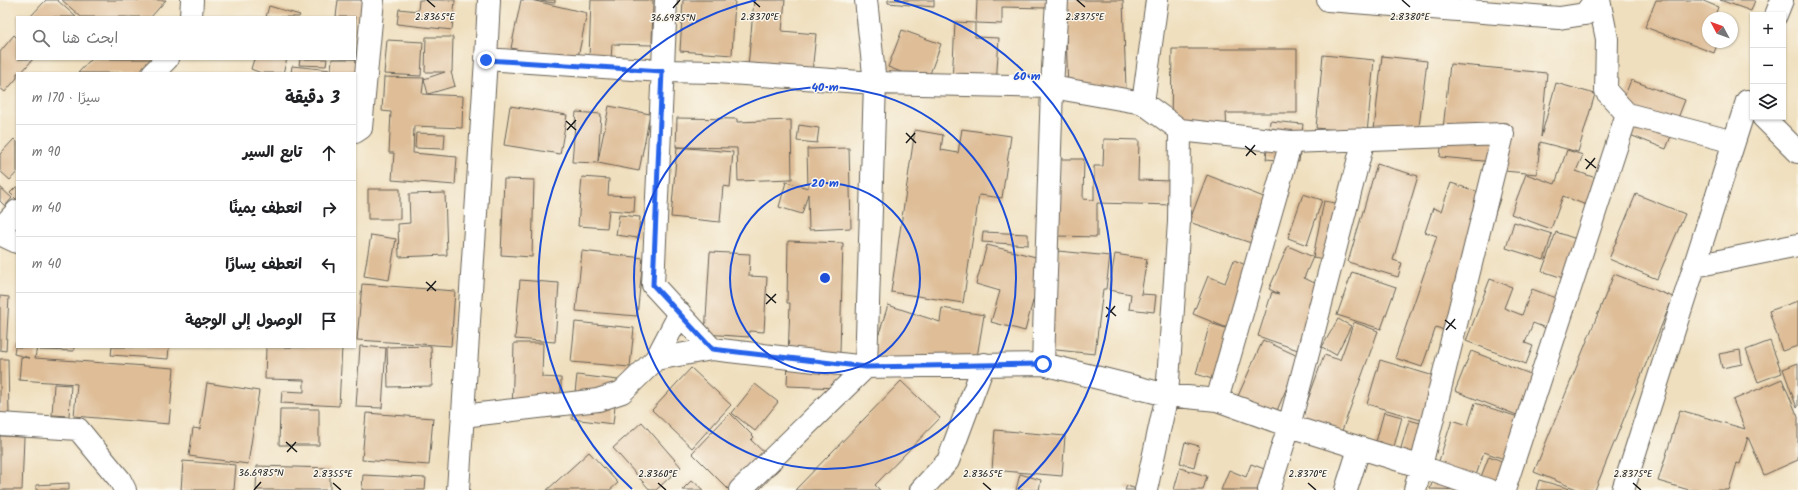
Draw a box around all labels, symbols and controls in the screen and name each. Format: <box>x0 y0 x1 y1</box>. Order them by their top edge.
text: 2.8365°E <box>415 9 456 25</box>
text: 2.8370°E <box>741 9 781 25</box>
text: 2.8375°E <box>1065 9 1106 25</box>
text: 2.8380°E <box>1390 9 1431 25</box>
text: 36.6985°N <box>650 10 696 26</box>
north arrow <box>1702 12 1738 48</box>
map controls <box>1750 12 1786 120</box>
button: + <box>1750 12 1786 48</box>
search box <box>16 16 356 60</box>
icon: search <box>30 27 52 49</box>
text: ابحث هنا <box>62 27 118 51</box>
button: − <box>1750 48 1786 84</box>
route end <box>477 51 495 69</box>
text: 60 m <box>1013 67 1041 86</box>
text: 40 m <box>811 78 839 97</box>
button: layers <box>1750 84 1786 120</box>
text: 3 دقيقة <box>285 85 340 112</box>
text: سيرًا · 170 m <box>32 88 100 109</box>
text: تابع السير <box>243 141 302 165</box>
text: 90 m <box>32 142 60 163</box>
icon: ahead <box>318 142 340 164</box>
text: 20 m <box>811 174 839 193</box>
text: انعطف يمينًا <box>229 197 302 221</box>
text: 40 m <box>32 198 61 219</box>
icon: right <box>318 198 340 220</box>
text: انعطف يسارًا <box>225 253 302 277</box>
text: 40 m <box>32 254 61 275</box>
icon: left <box>318 254 340 276</box>
centre of rings <box>818 271 832 285</box>
text: الوصول إلى الوجهة <box>185 309 302 333</box>
icon: arrive <box>318 310 340 332</box>
route start <box>1034 355 1052 373</box>
text: 36.6985°N <box>238 465 284 481</box>
text: 2.8355°E <box>313 466 354 482</box>
text: 2.8360°E <box>638 466 679 482</box>
text: 2.8365°E <box>963 466 1004 482</box>
text: 2.8370°E <box>1289 466 1329 482</box>
text: 2.8375°E <box>1613 466 1654 482</box>

